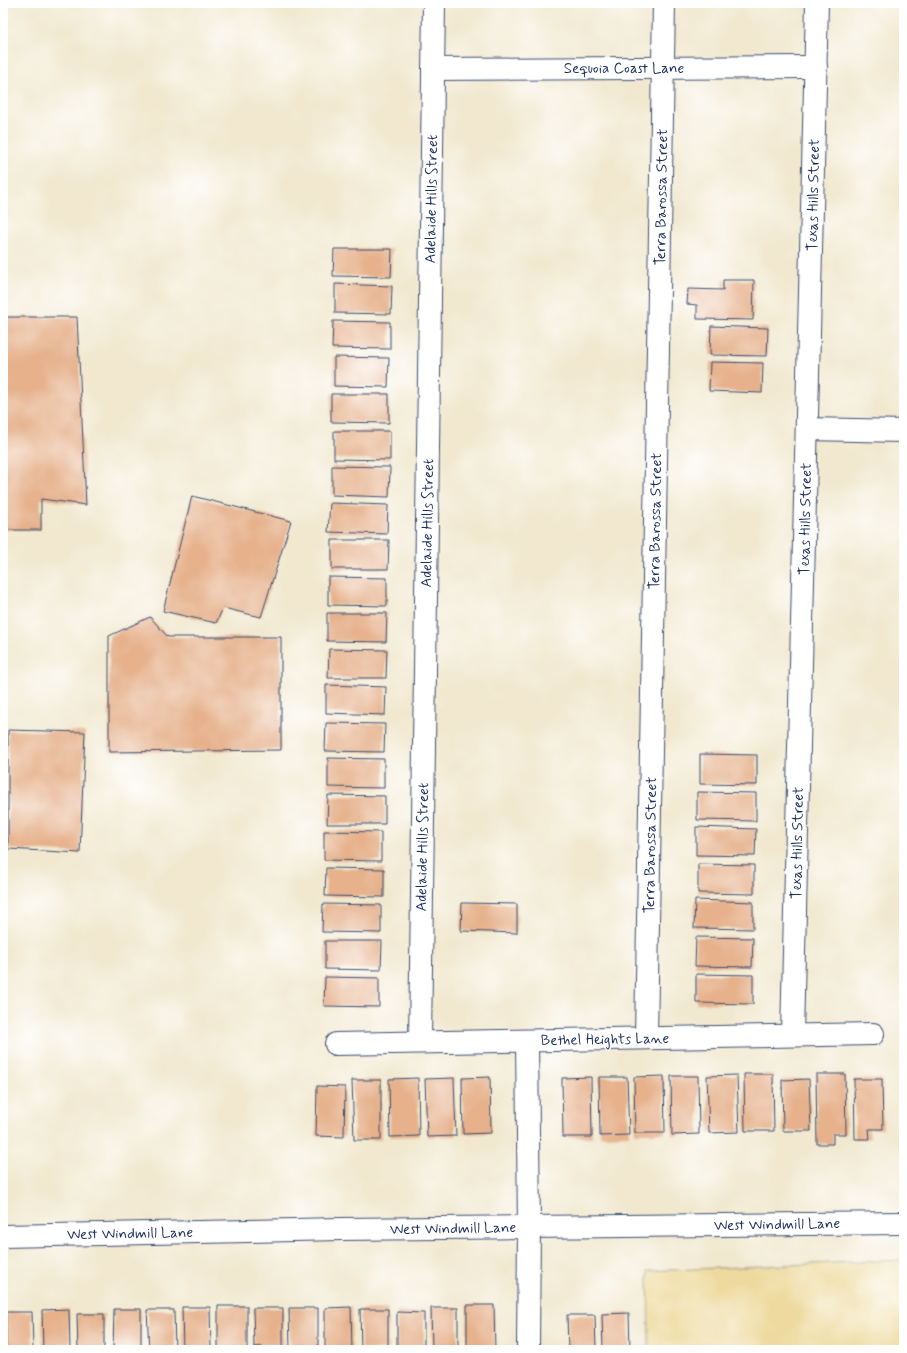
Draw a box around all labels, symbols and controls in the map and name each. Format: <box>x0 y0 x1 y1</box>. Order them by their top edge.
street label: Sequoia Coast Lane <box>564 59 684 79</box>
street label: Terra Barossa Street <box>651 128 673 266</box>
street label: Adelaide Hills Street <box>421 134 443 264</box>
street label: Texas Hills Street <box>803 139 825 251</box>
street label: Terra Barossa Street <box>645 452 667 590</box>
street label: Adelaide Hills Street <box>417 458 439 588</box>
street label: Texas Hills Street <box>795 463 817 575</box>
street label: Terra Barossa Street <box>640 776 662 914</box>
street label: Adelaide Hills Street <box>412 782 434 912</box>
street label: Texas Hills Street <box>787 787 809 899</box>
street label: Bethel Heights Lane <box>541 1029 670 1051</box>
street label: West Windmill Lane <box>714 1214 841 1236</box>
street label: West Windmill Lane <box>390 1218 517 1240</box>
street label: West Windmill Lane <box>67 1223 194 1245</box>

